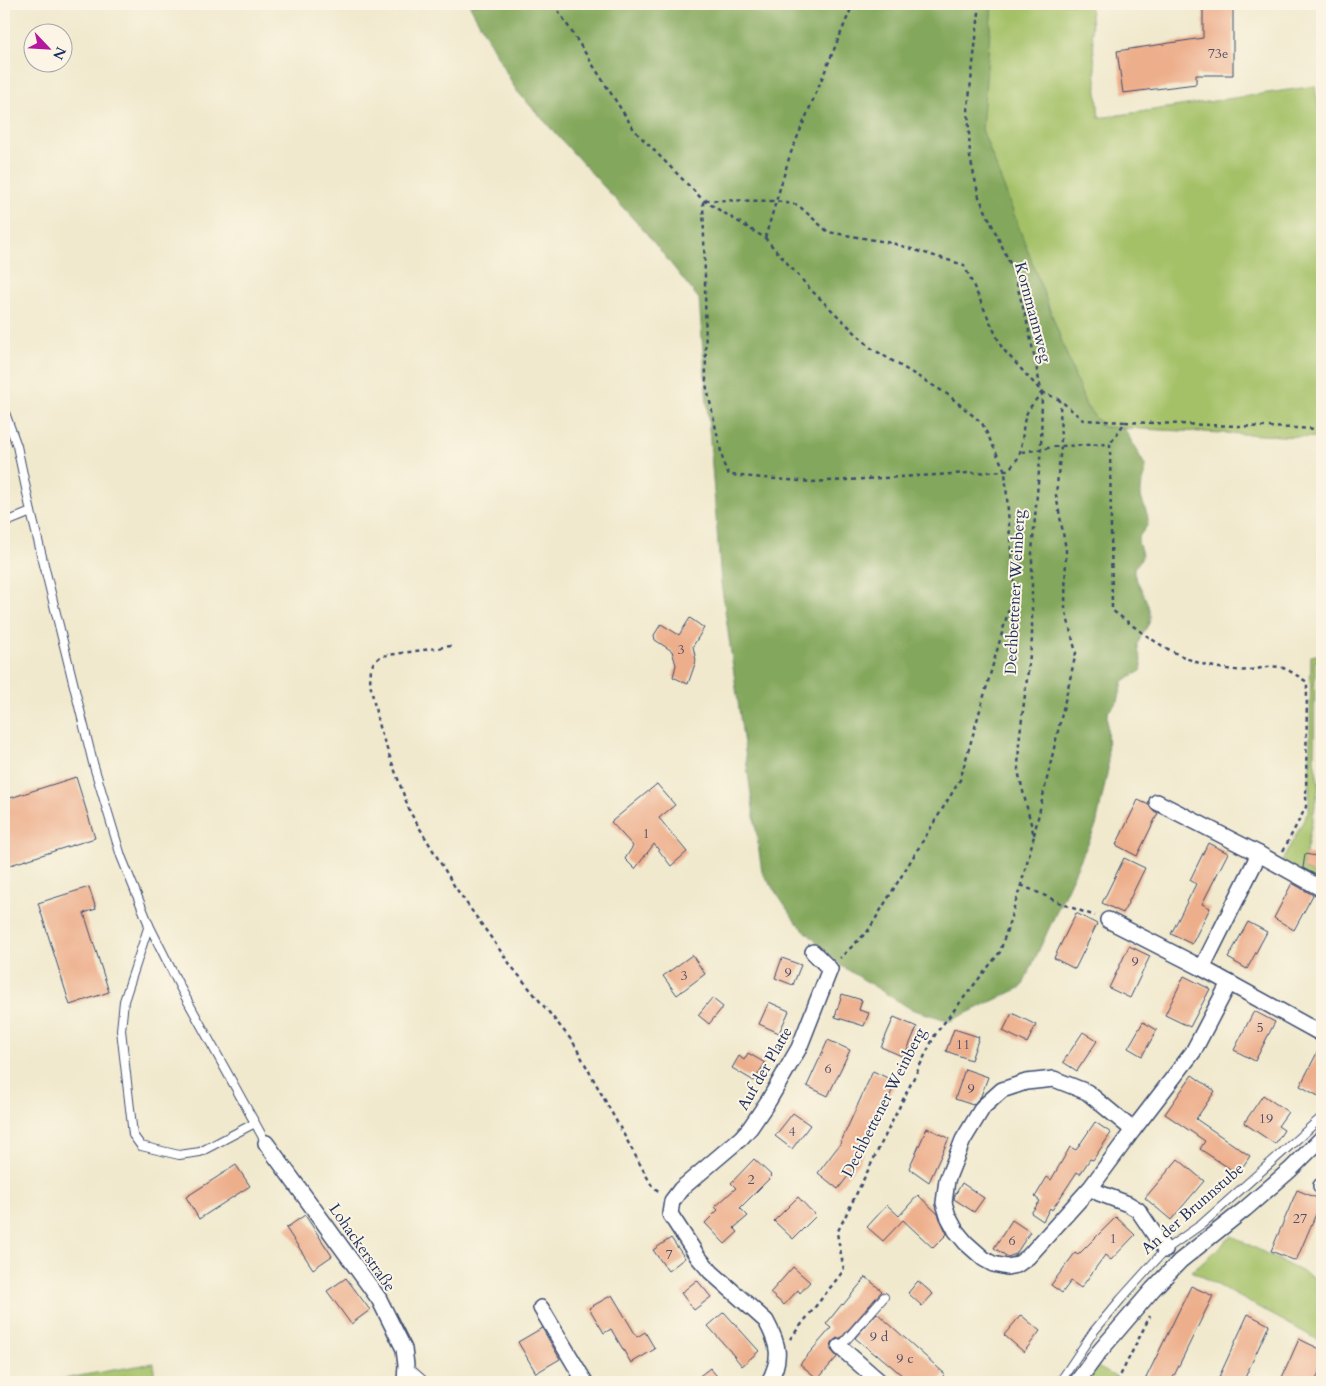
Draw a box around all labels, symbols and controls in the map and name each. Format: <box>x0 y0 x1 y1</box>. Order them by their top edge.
north arrow <box>22 22 72 72</box>
text: N <box>48 44 71 63</box>
house number: 73e <box>1208 44 1228 63</box>
street label: Kornmannweg <box>1009 260 1057 365</box>
street label: Dechbettener Weinberg <box>1000 509 1030 675</box>
house number: 3 <box>677 640 685 659</box>
house number: 1 <box>642 824 650 843</box>
house number: 9 <box>1131 952 1139 971</box>
house number: 9 <box>784 963 792 982</box>
house number: 3 <box>680 966 688 985</box>
house number: 5 <box>1256 1018 1264 1037</box>
street label: Auf der Platte <box>732 1023 798 1114</box>
street label: Dechbettener Weinberg <box>837 1024 931 1181</box>
house number: 11 <box>956 1035 970 1054</box>
house number: 6 <box>824 1059 832 1078</box>
house number: 9 <box>967 1079 975 1098</box>
house number: 19 <box>1259 1109 1273 1128</box>
house number: 4 <box>788 1122 796 1141</box>
street label: An der Brunnstube <box>1137 1158 1249 1260</box>
house number: 2 <box>747 1170 755 1189</box>
street label: Lohackerstraße <box>324 1199 401 1296</box>
house number: 27 <box>1293 1209 1307 1228</box>
house number: 1 <box>1109 1229 1117 1248</box>
house number: 6 <box>1008 1231 1016 1250</box>
house number: 7 <box>665 1245 673 1264</box>
house number: 9 d <box>870 1327 889 1346</box>
house number: 9 c <box>896 1349 914 1368</box>

